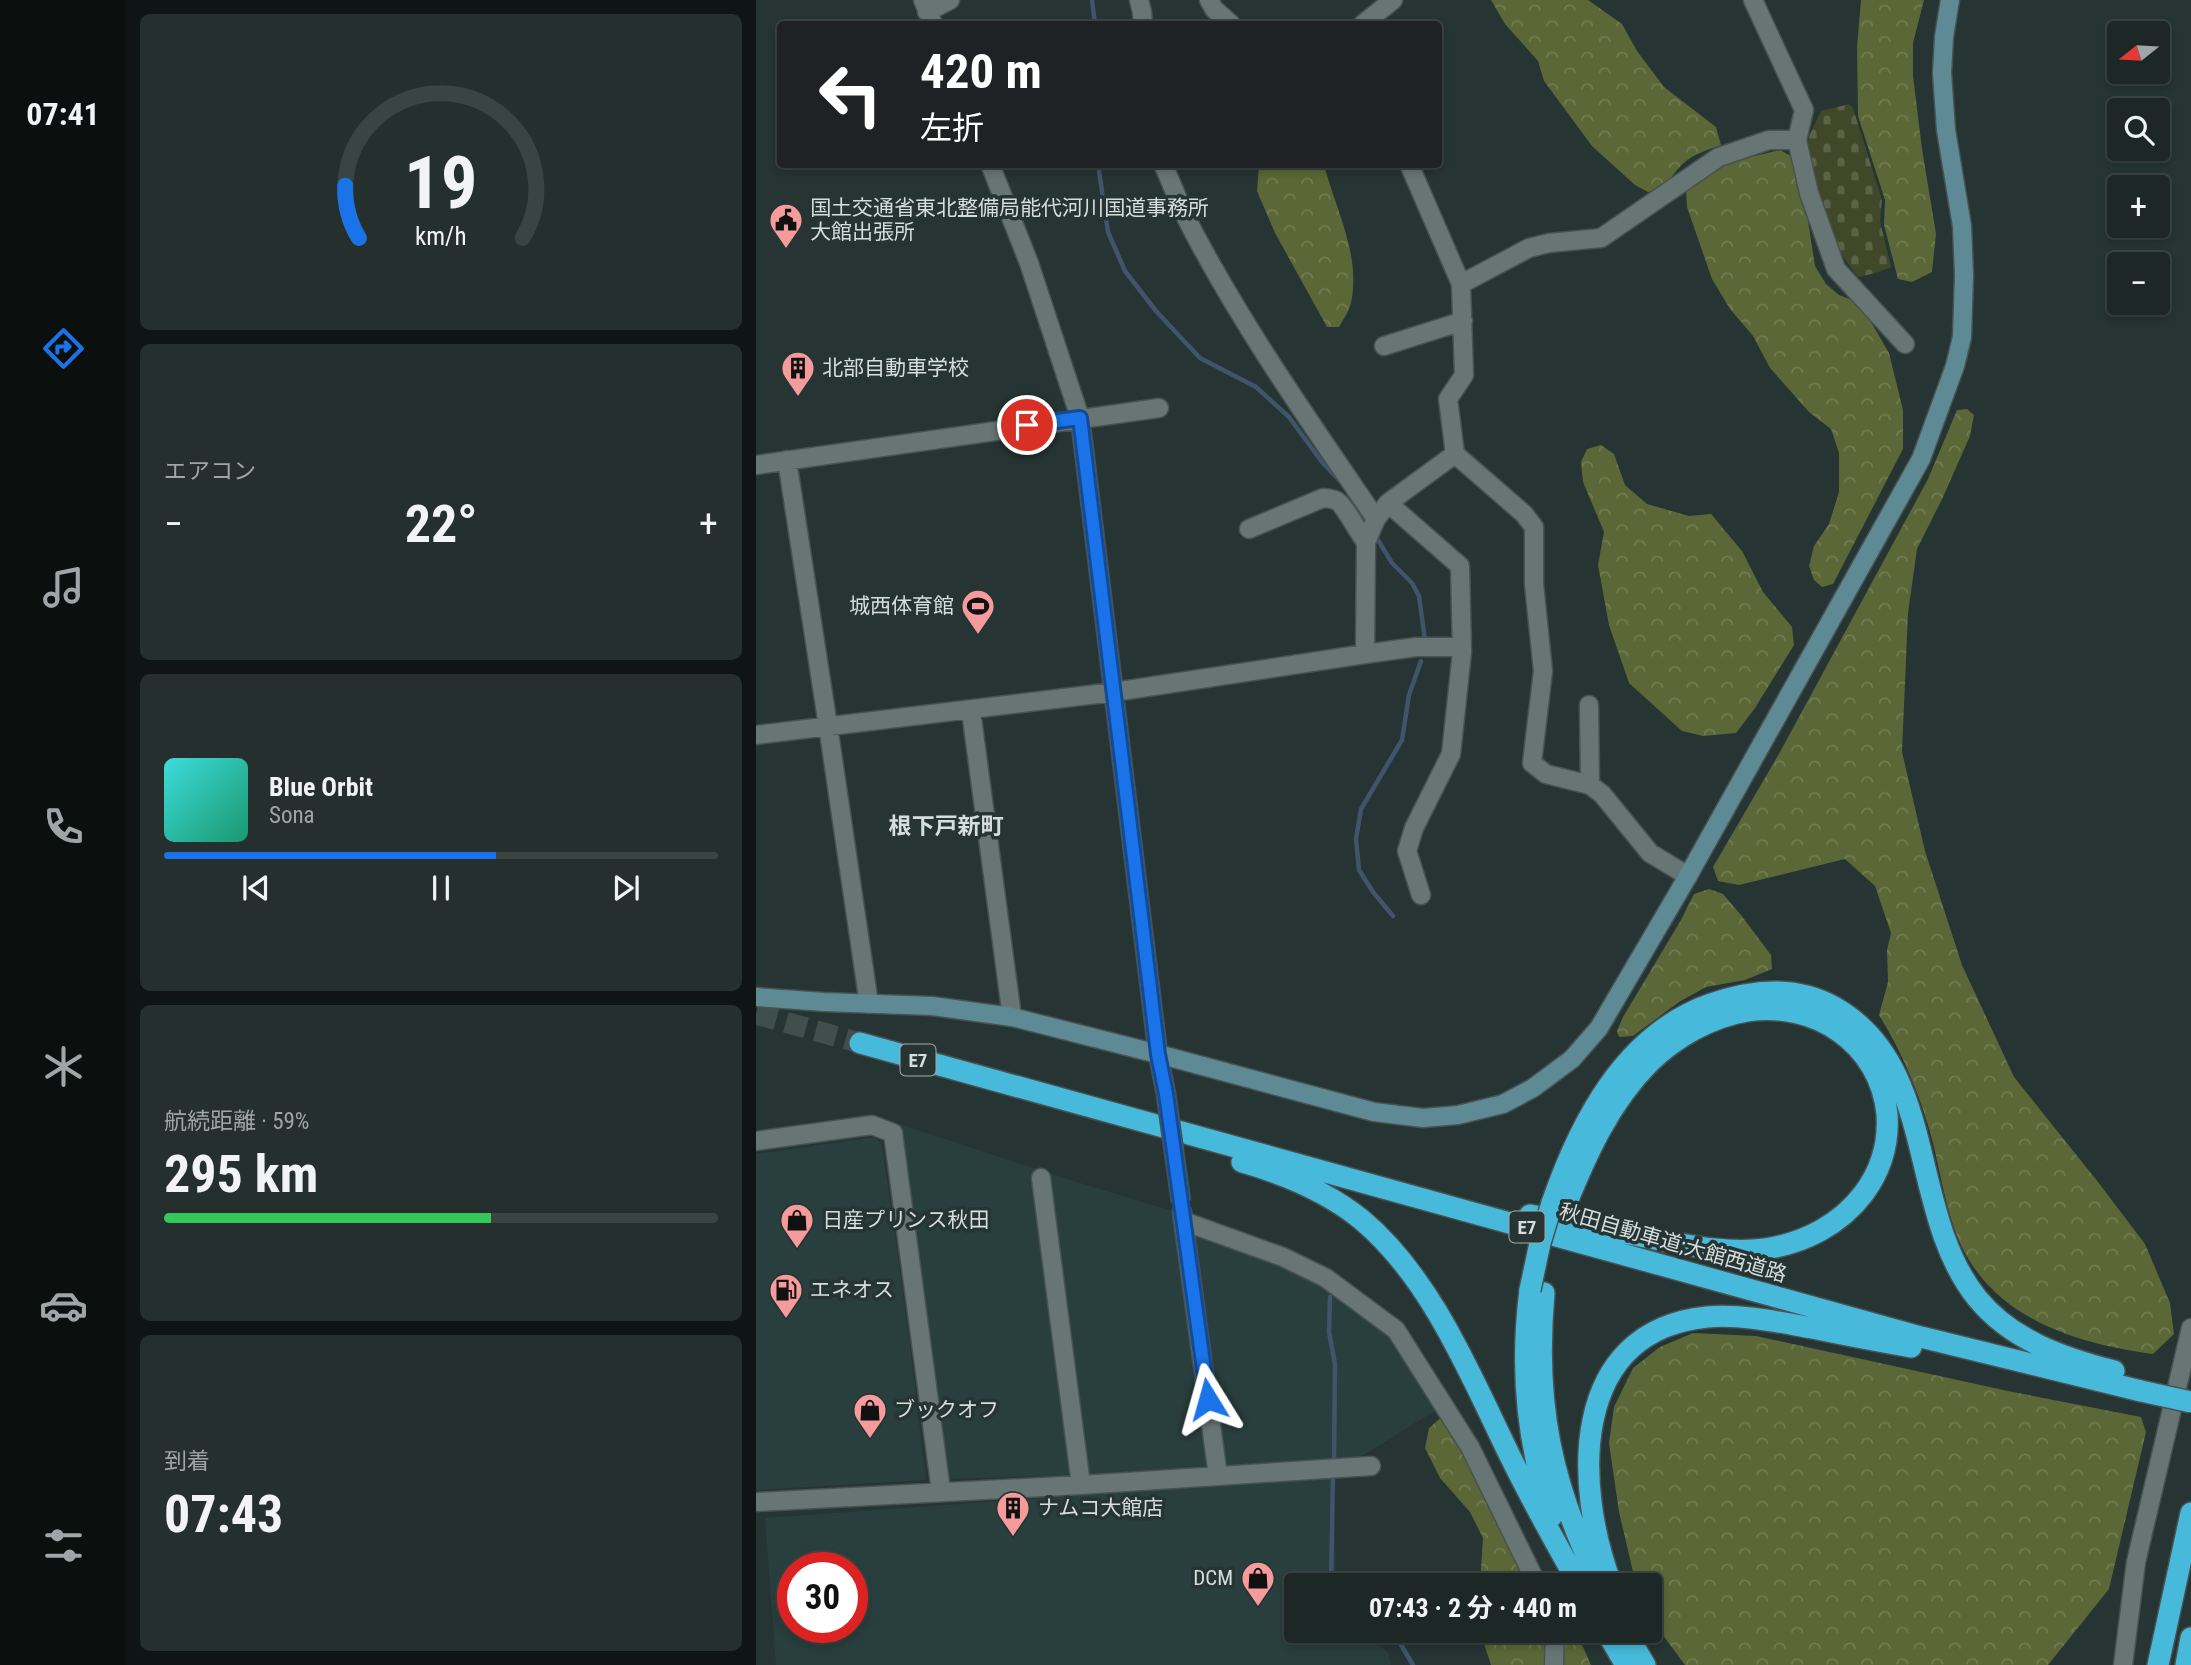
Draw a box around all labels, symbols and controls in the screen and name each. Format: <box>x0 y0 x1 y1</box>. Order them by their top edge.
north arrow <box>2107 21 2170 84</box>
map controls <box>2107 21 2170 315</box>
text: 420 m <box>920 43 1042 100</box>
icon: left <box>805 49 896 140</box>
text: 07:41 <box>26 95 100 133</box>
button: search <box>2107 98 2170 161</box>
text: 左折 <box>920 109 984 147</box>
text: 19 <box>404 140 478 226</box>
button: + <box>2107 175 2170 238</box>
place label: 国土交通省東北整備局能代河川国道事務所 大館出張所 <box>810 196 1209 244</box>
public building icon: 国土交通省東北整備局能代河川国道事務所 大館出張所 <box>767 201 805 250</box>
text: km/h <box>415 222 467 251</box>
button: − <box>2107 252 2170 315</box>
icon: directions <box>39 324 88 373</box>
building icon: 北部自動車学校 <box>779 349 817 398</box>
place label: 北部自動車学校 <box>822 356 969 380</box>
pin <box>997 395 1057 455</box>
icon: arrive <box>1008 406 1046 444</box>
text: エアコン <box>164 458 256 485</box>
text: 22° <box>405 494 477 555</box>
text: − <box>164 502 183 546</box>
text: + <box>699 502 718 546</box>
icon: music <box>39 563 88 612</box>
sports icon: 城西体育館 <box>959 587 997 636</box>
place label: 城西体育館 <box>849 594 954 618</box>
text: Blue Orbit <box>269 772 373 802</box>
icon: phone <box>39 802 88 851</box>
text: Sona <box>269 802 315 829</box>
district label: 根下戸新町 <box>889 813 1004 840</box>
icon: previous <box>237 869 275 907</box>
icon: pause <box>422 869 460 907</box>
icon: next <box>607 869 645 907</box>
icon: climate <box>39 1042 88 1091</box>
road number: E7 <box>900 1044 936 1076</box>
text: 航続距離 · 59% <box>164 1108 309 1135</box>
text: 295 km <box>164 1144 318 1205</box>
street label: 秋田自動車道;大館西道路 <box>1557 1199 1789 1287</box>
shop icon: 日産プリンス秋田 <box>778 1201 816 1250</box>
place label: 日産プリンス秋田 <box>822 1208 990 1232</box>
road number: E7 <box>1510 1212 1544 1242</box>
fuel station icon: エネオス <box>767 1271 805 1320</box>
place label: エネオス <box>810 1278 894 1302</box>
icon: car <box>39 1281 88 1330</box>
position arrow <box>1171 1362 1245 1436</box>
shop icon: ブックオフ <box>851 1391 889 1440</box>
place label: ブックオフ <box>894 1398 999 1422</box>
text: 到着 <box>164 1448 210 1475</box>
text: 07:43 <box>164 1484 283 1545</box>
building icon: ナムコ大館店 <box>994 1489 1032 1538</box>
place label: ナムコ大館店 <box>1038 1496 1163 1520</box>
icon: filters <box>39 1521 88 1570</box>
speed limit sign: 30 <box>777 1552 868 1643</box>
shop icon: DCM <box>1239 1559 1277 1608</box>
place label: DCM <box>1193 1566 1233 1590</box>
text: 07:43 · 2 分 · 440 m <box>1369 1593 1577 1623</box>

